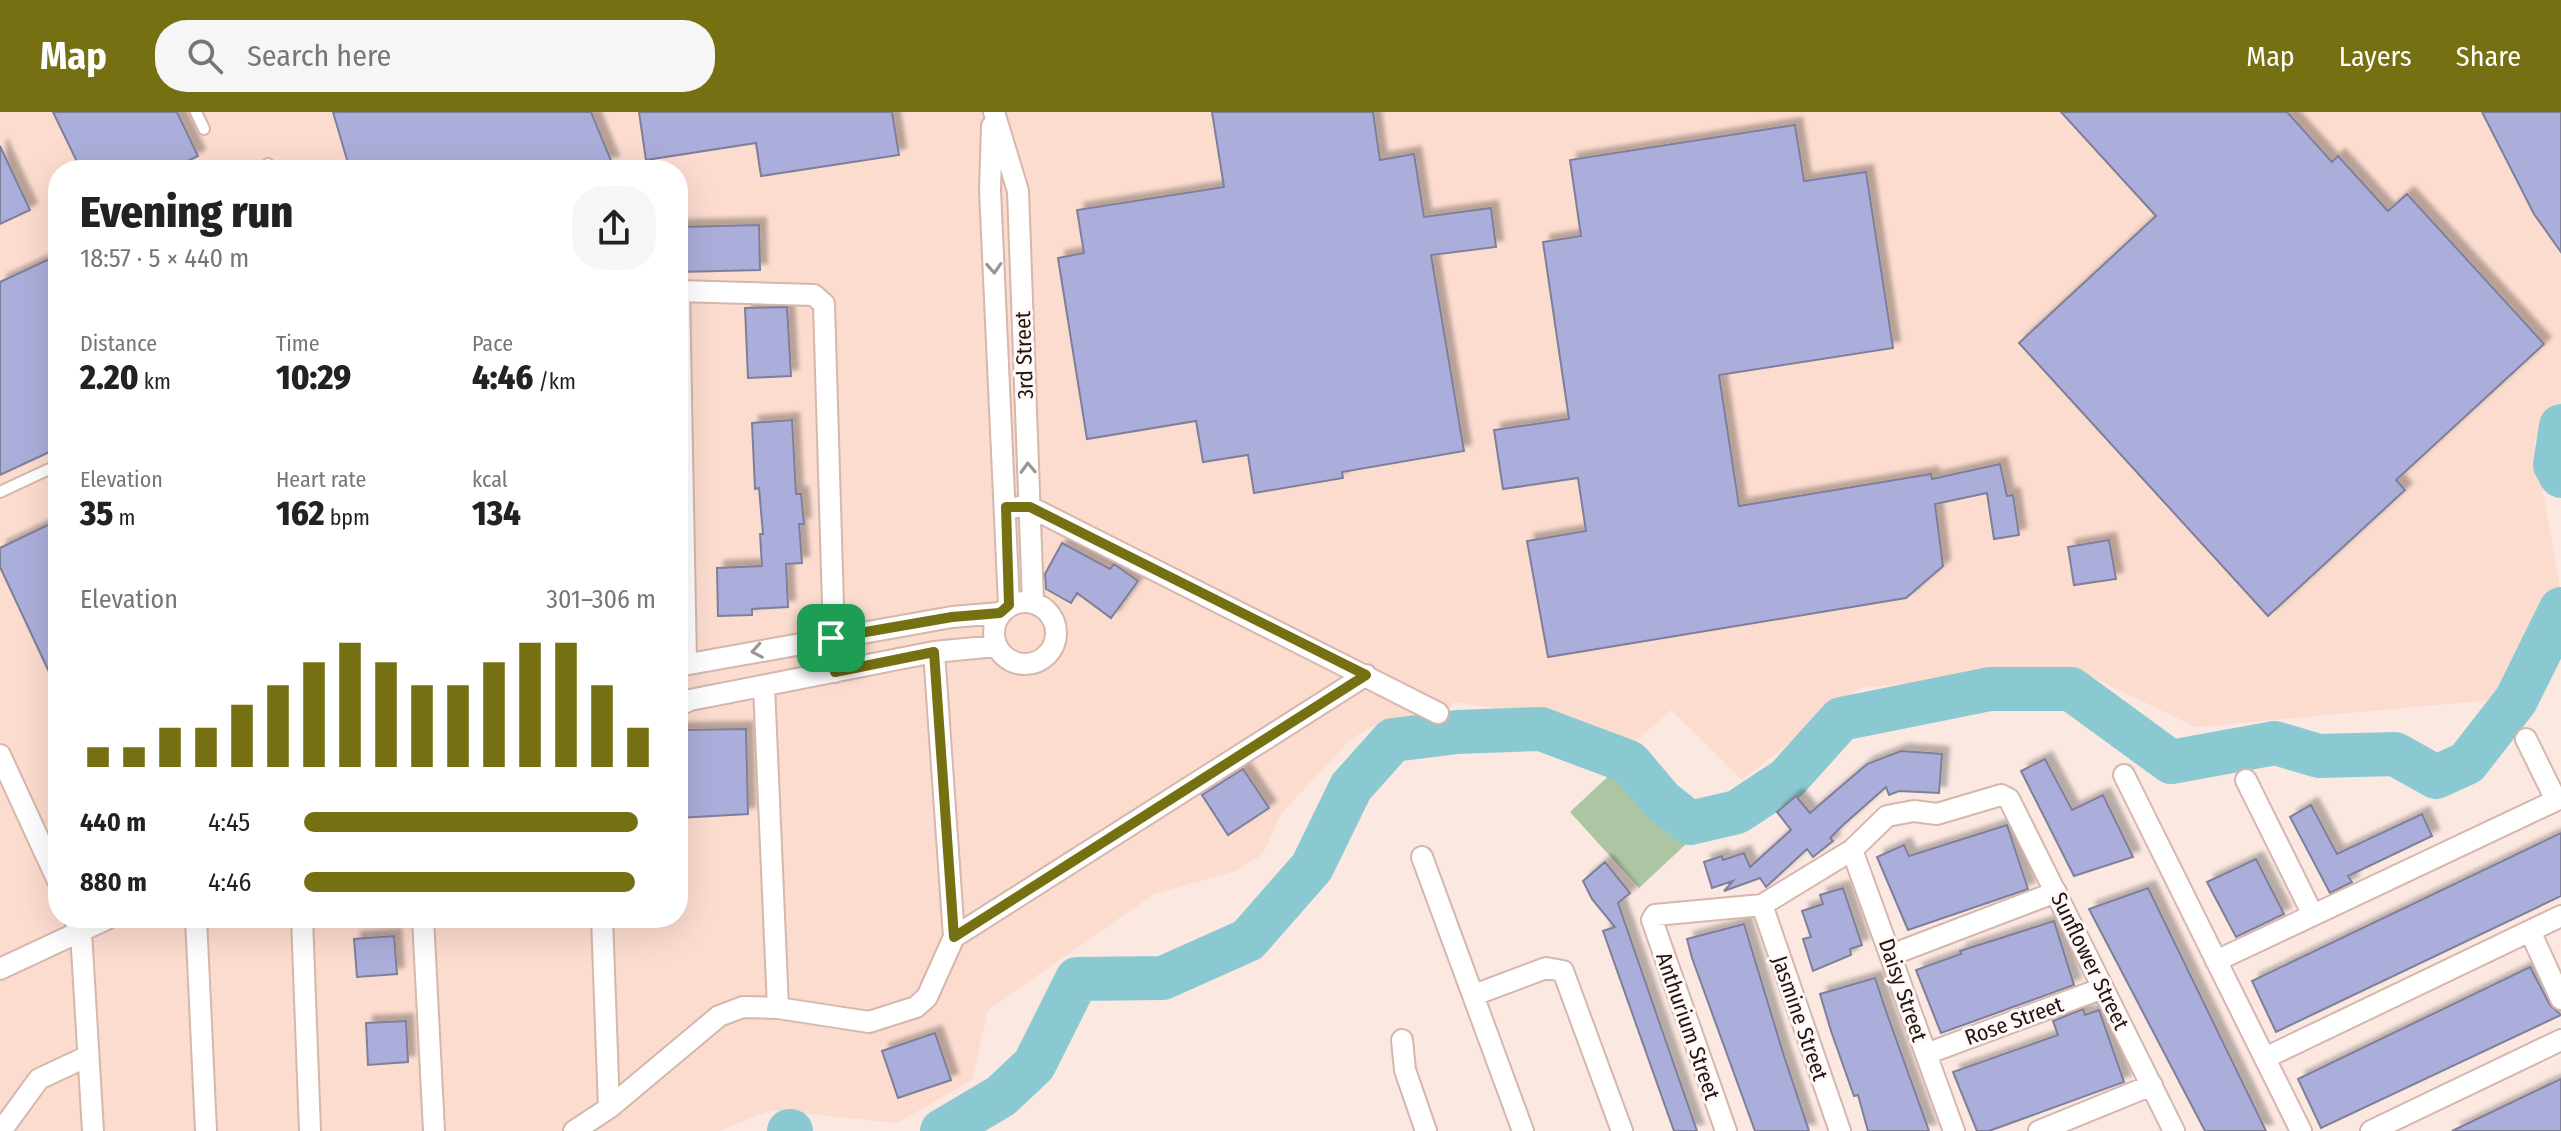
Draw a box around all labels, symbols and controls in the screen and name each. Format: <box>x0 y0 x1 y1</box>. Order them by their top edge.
search box <box>155 20 715 92</box>
text: Map <box>40 33 107 79</box>
icon: search <box>183 34 227 78</box>
text: Search here <box>247 38 391 74</box>
text: Map <box>2246 40 2295 73</box>
text: Layers <box>2339 40 2412 73</box>
text: Share <box>2456 40 2521 73</box>
text: Evening run <box>80 186 293 239</box>
button: share <box>572 186 656 270</box>
text: 18:57 · 5 × 440 m <box>80 243 249 274</box>
one-way arrow <box>985 262 1002 275</box>
street label: 3rd Street <box>1009 310 1039 399</box>
text: Distance <box>80 330 157 357</box>
text: Time <box>276 330 320 357</box>
text: Pace <box>472 330 513 357</box>
text: 2.20 <box>80 357 139 398</box>
text: 10:29 <box>276 357 351 398</box>
text: 4:46 <box>472 357 533 398</box>
text: km <box>139 368 171 395</box>
text: /km <box>533 368 576 395</box>
one-way arrow <box>1020 461 1037 474</box>
text: Elevation <box>80 466 163 493</box>
text: Heart rate <box>276 466 366 493</box>
text: kcal <box>472 466 508 493</box>
text: 35 <box>80 493 113 534</box>
text: 162 <box>276 493 324 534</box>
text: 134 <box>472 493 521 534</box>
text: m <box>113 504 135 531</box>
text: bpm <box>324 504 370 531</box>
text: Elevation <box>80 584 178 615</box>
text: 301–306 m <box>546 584 656 615</box>
pin <box>797 604 865 672</box>
icon: arrive <box>809 616 853 660</box>
one-way arrow <box>750 641 763 658</box>
text: 440 m <box>80 807 146 838</box>
text: 4:45 <box>208 807 250 838</box>
text: 880 m <box>80 867 147 898</box>
text: 4:46 <box>208 867 251 898</box>
street label: Sunflower Street <box>2045 888 2135 1035</box>
street label: Daisy Street <box>1873 935 1933 1046</box>
street label: Anthurium Street <box>1650 949 1726 1104</box>
street label: Jasmine Street <box>1766 952 1834 1085</box>
street label: Rose Street <box>1961 990 2068 1051</box>

